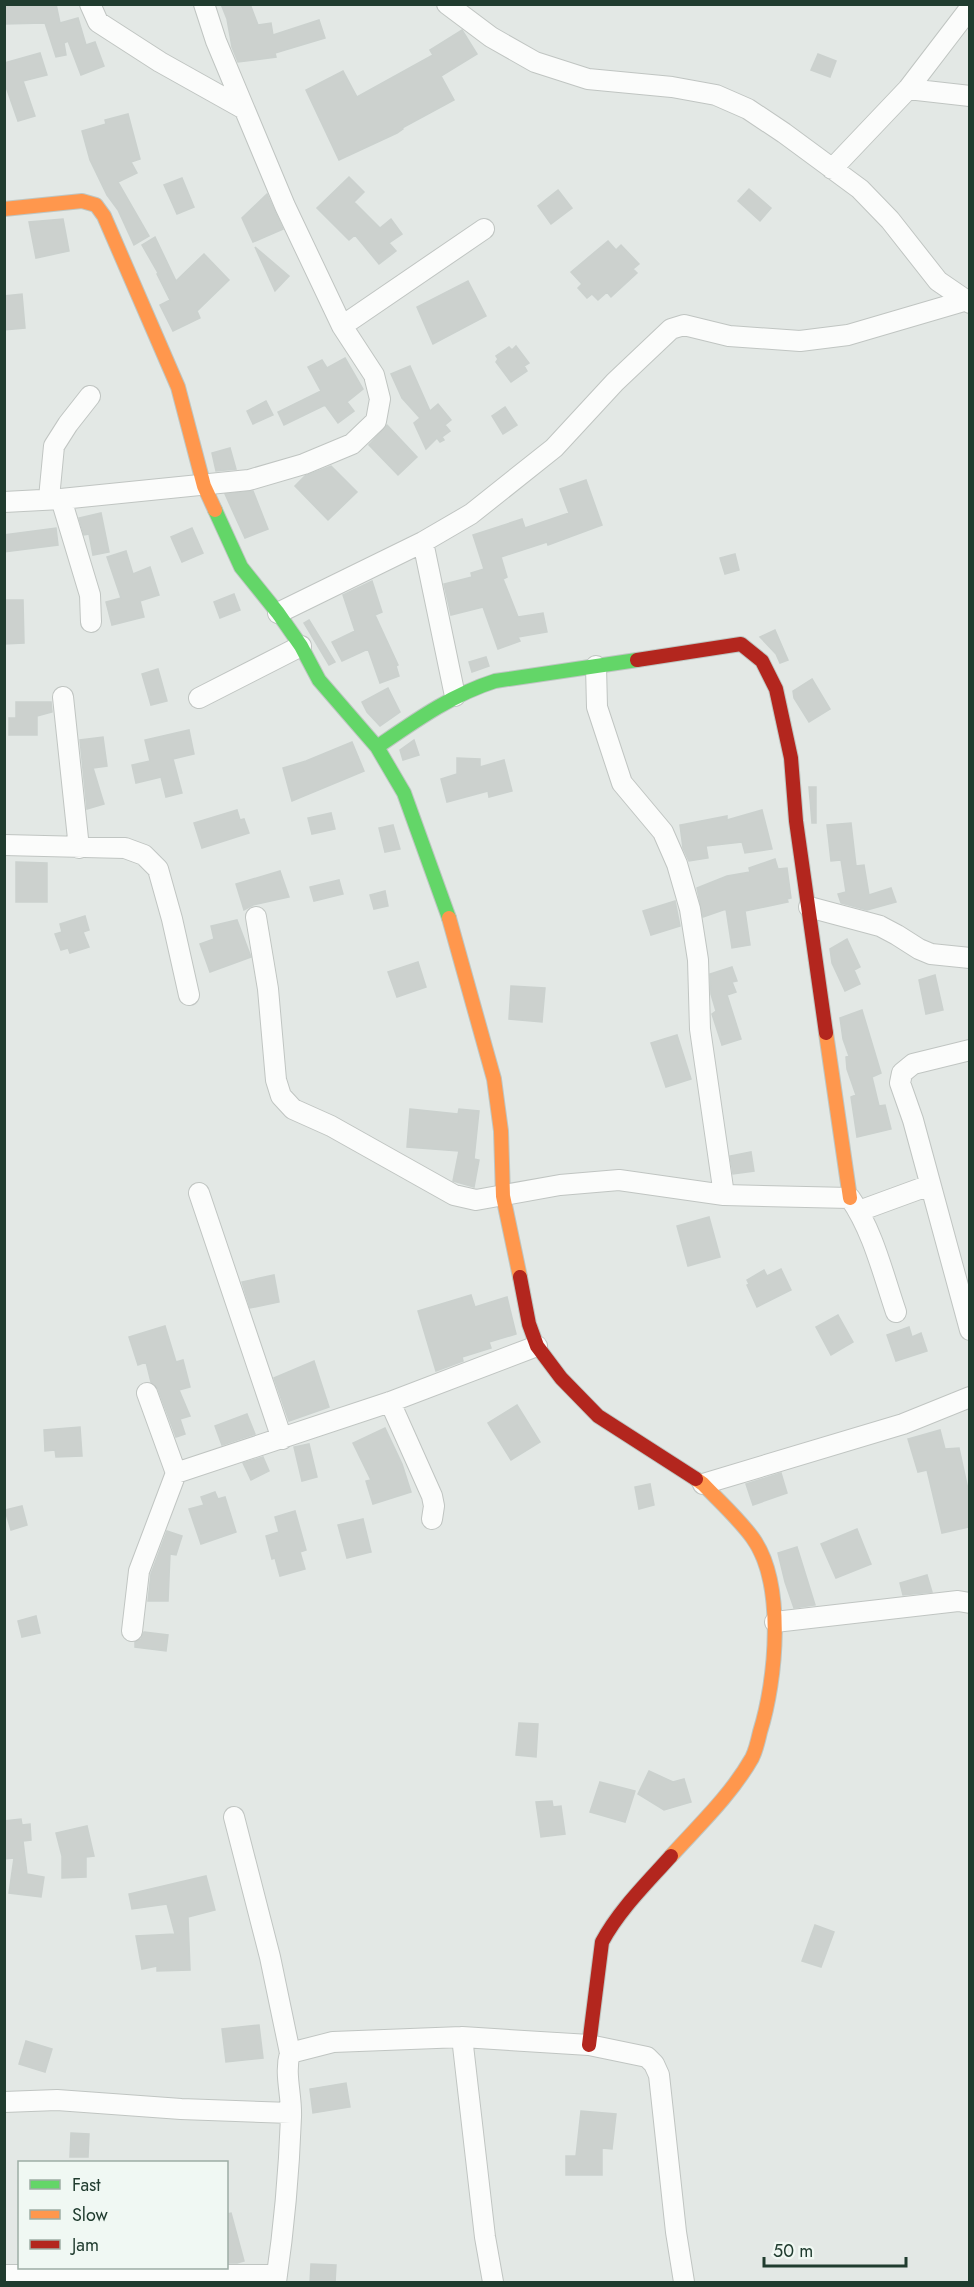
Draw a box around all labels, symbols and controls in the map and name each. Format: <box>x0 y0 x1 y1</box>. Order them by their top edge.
legend <box>18 2161 228 2269</box>
text: Fast <box>72 2172 101 2198</box>
text: Slow <box>72 2202 109 2228</box>
scale bar <box>764 2230 906 2268</box>
text: Jam <box>70 2232 99 2258</box>
text: 50 m <box>773 2238 813 2264</box>

